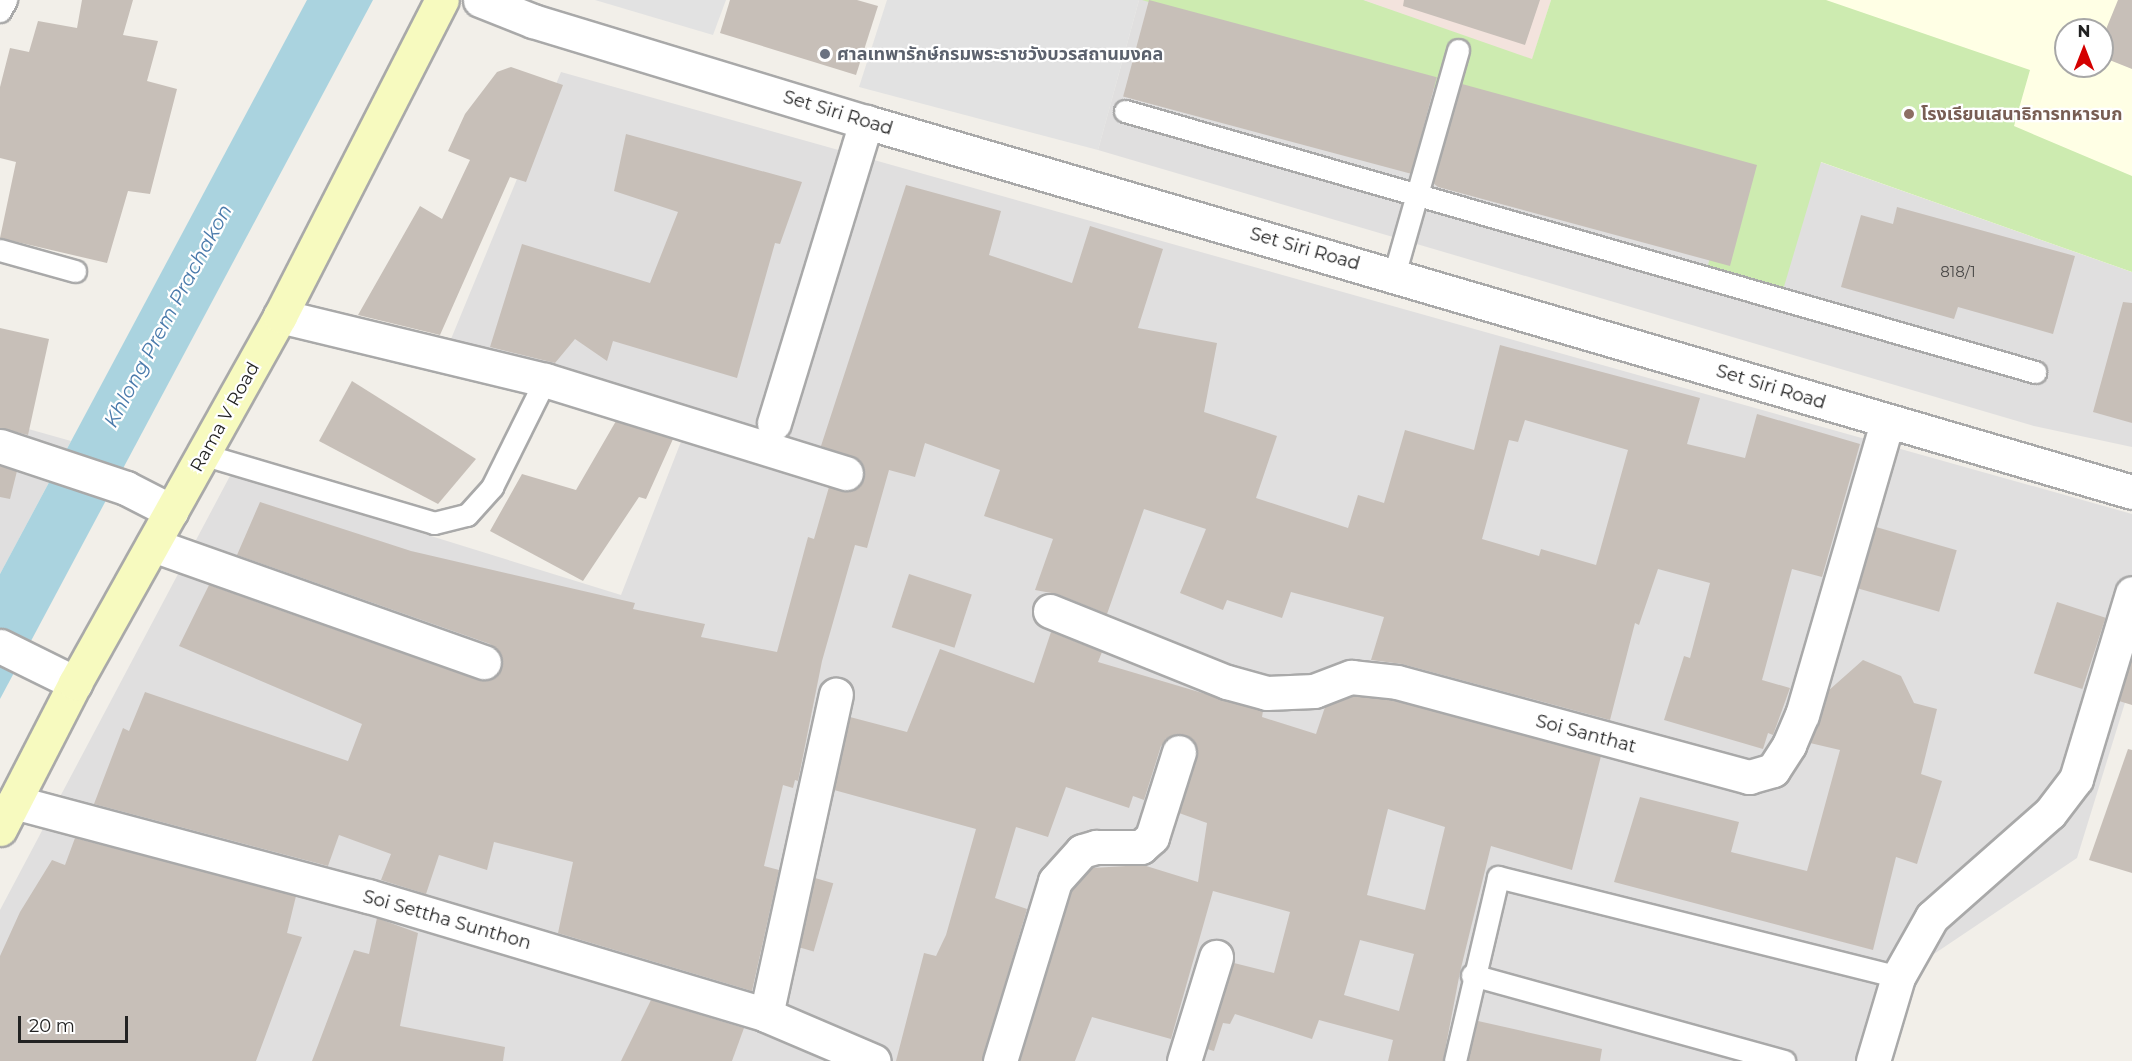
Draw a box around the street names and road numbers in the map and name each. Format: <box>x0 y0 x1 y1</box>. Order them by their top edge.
street label: Set Siri Road <box>781 86 895 140</box>
street label: Set Siri Road <box>1247 223 1363 275</box>
street label: Rama V Road <box>186 358 264 476</box>
street label: Set Siri Road <box>1714 360 1828 414</box>
street label: Soi Santhat <box>1533 710 1639 758</box>
street label: Soi Settha Sunthon <box>360 886 534 954</box>

